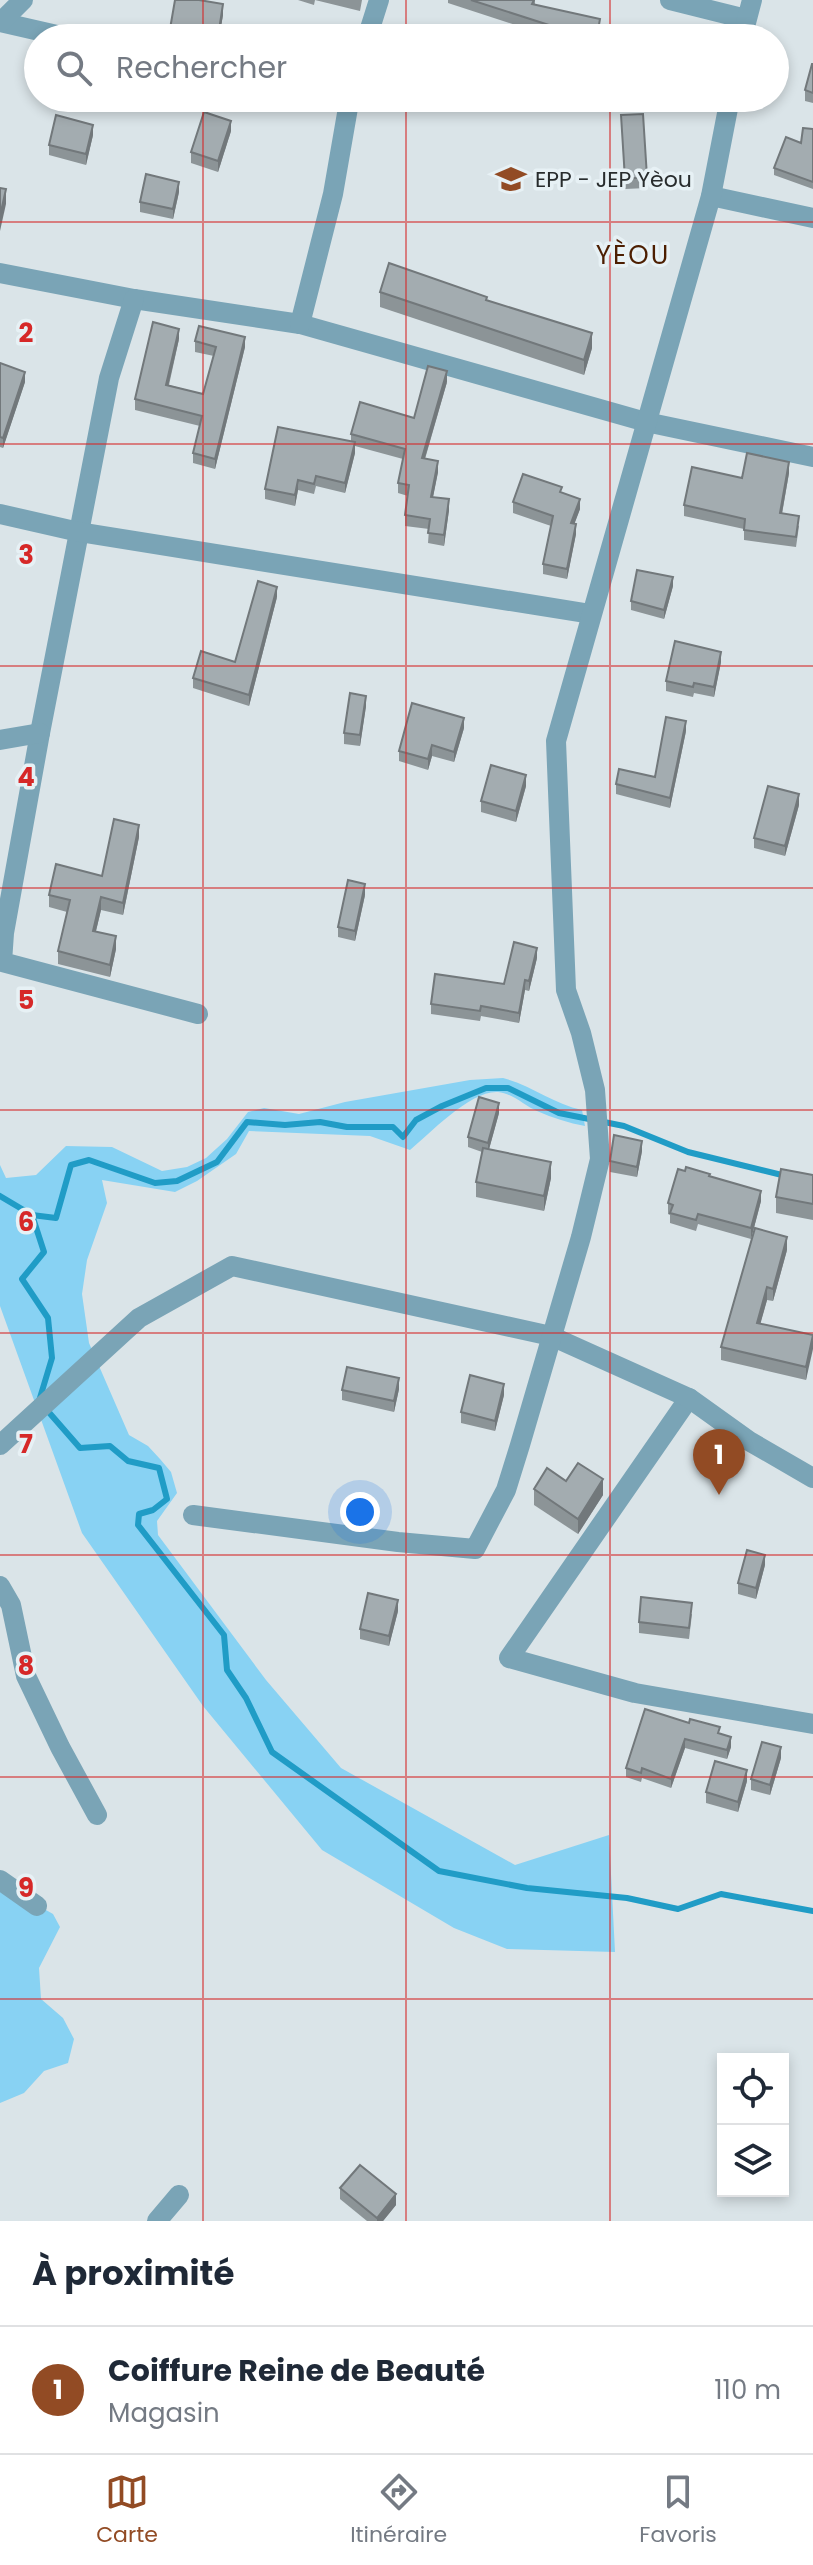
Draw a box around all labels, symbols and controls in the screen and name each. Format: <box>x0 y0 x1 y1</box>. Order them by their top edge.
search box <box>24 24 789 112</box>
icon: search <box>52 46 96 90</box>
text: Rechercher <box>116 46 287 89</box>
school or university icon: EPP - JEP Yèou <box>494 162 528 196</box>
place label: EPP - JEP Yèou <box>535 164 692 195</box>
district label: YÈOU <box>596 237 670 273</box>
text: 2 <box>19 315 34 351</box>
text: 3 <box>18 537 34 573</box>
text: 4 <box>17 759 35 795</box>
text: 5 <box>18 982 34 1018</box>
text: 6 <box>18 1204 34 1240</box>
text: 7 <box>19 1426 33 1462</box>
pin: 1 <box>693 1429 745 1495</box>
your location <box>340 1492 380 1532</box>
text: 8 <box>18 1648 34 1684</box>
text: 9 <box>18 1870 34 1906</box>
map controls <box>717 2053 789 2197</box>
button: locate <box>717 2053 789 2125</box>
button: layers <box>717 2125 789 2197</box>
text: À proximité <box>32 2249 234 2297</box>
text: Coiffure Reine de Beauté <box>108 2349 485 2392</box>
text: 1 <box>53 2372 63 2408</box>
text: 110 m <box>714 2372 781 2408</box>
text: Magasin <box>108 2395 220 2431</box>
tab: Carte <box>96 2470 158 2551</box>
tab: Itinéraire <box>350 2470 447 2551</box>
tab: Favoris <box>639 2470 717 2551</box>

